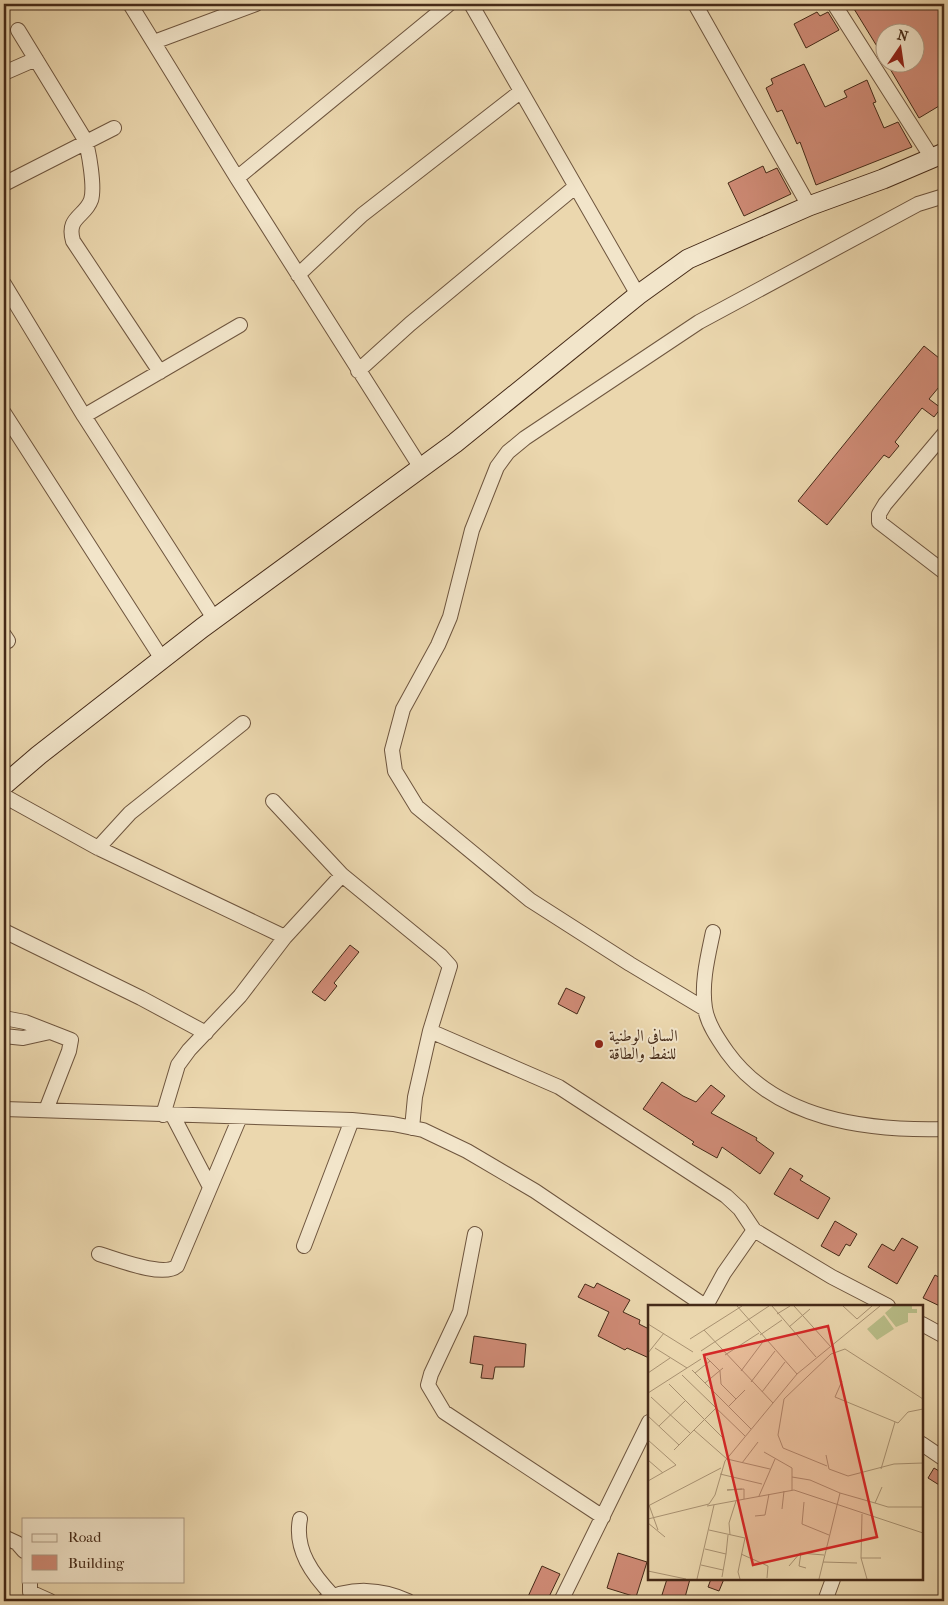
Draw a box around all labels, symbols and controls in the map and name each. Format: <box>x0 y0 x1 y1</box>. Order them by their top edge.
north arrow <box>876 22 926 72</box>
text: N <box>896 26 910 45</box>
place label: السافي الوطنية للنفط والطاقة <box>609 1026 678 1063</box>
marker: السافي الوطنية للنفط والطاقة <box>593 1038 605 1050</box>
inset map <box>648 1305 923 1580</box>
legend <box>22 1518 185 1582</box>
text: Road <box>68 1528 102 1546</box>
text: Building <box>68 1554 125 1572</box>

